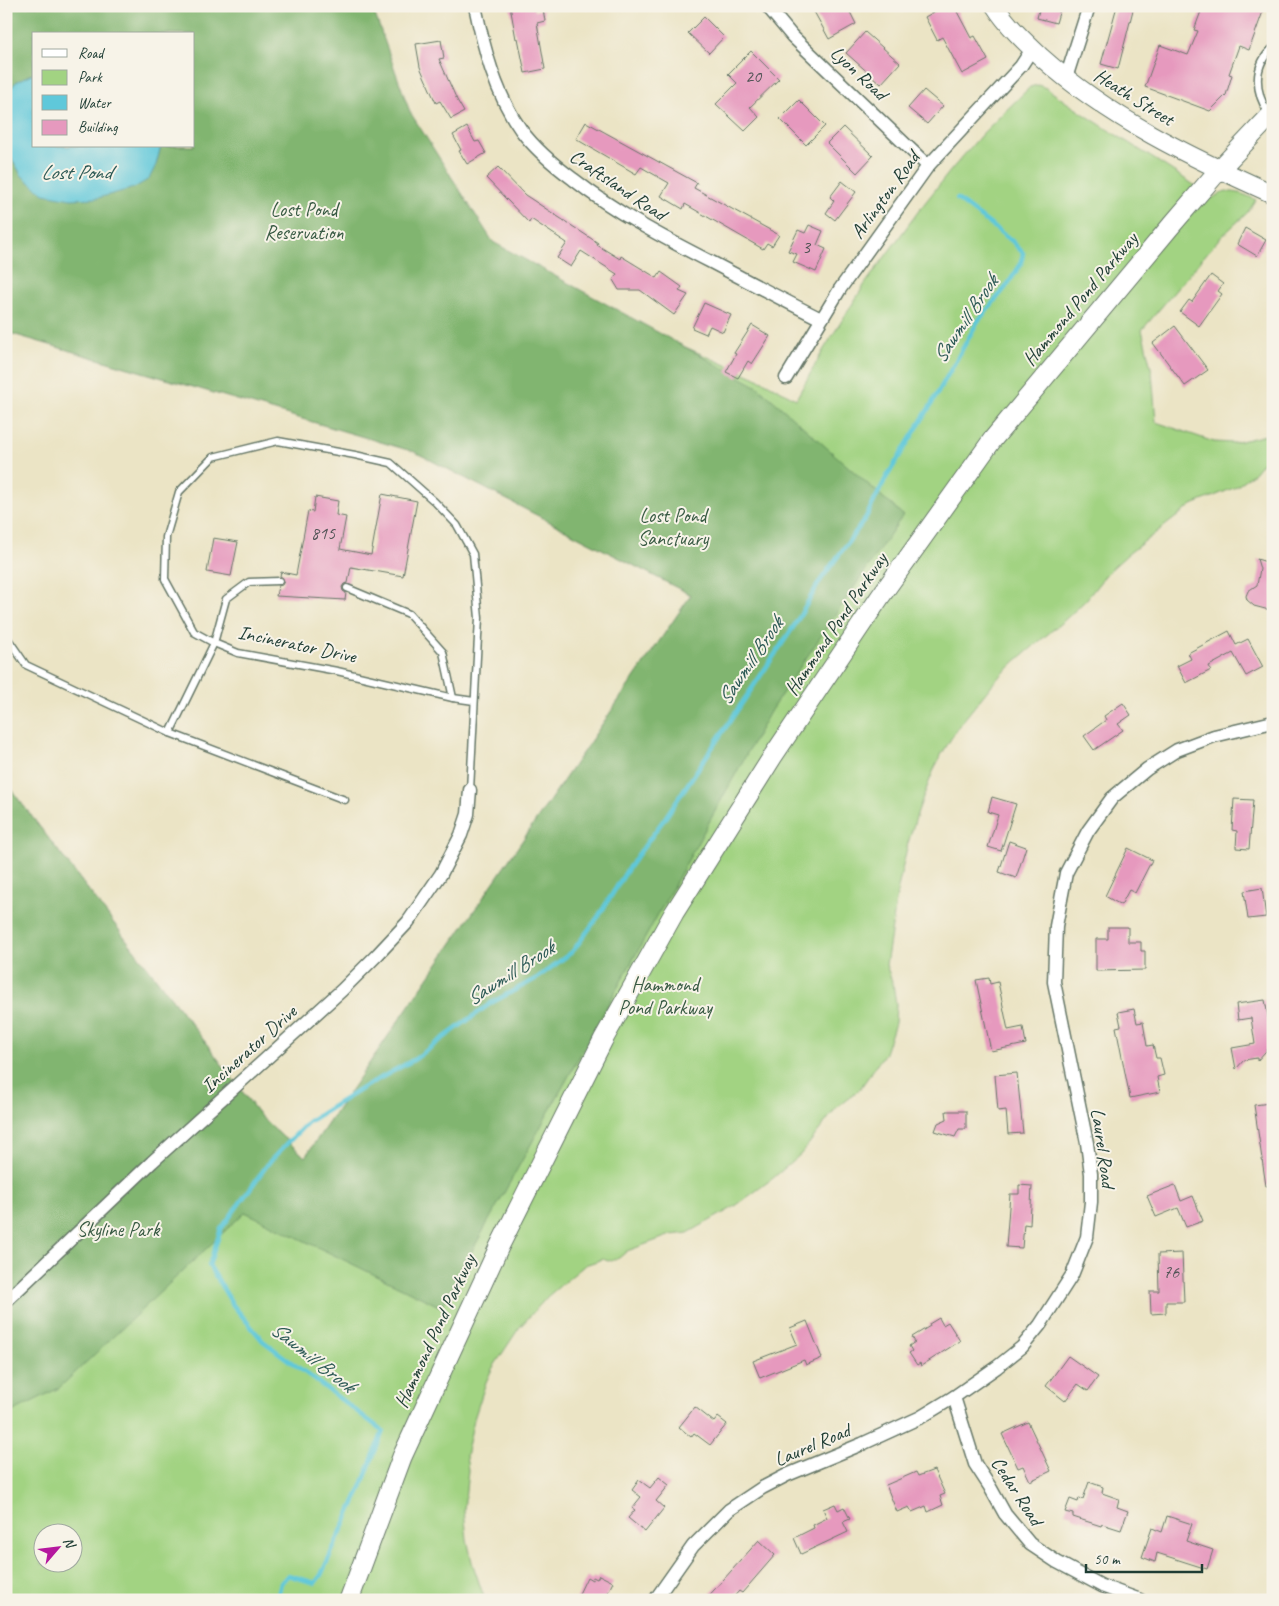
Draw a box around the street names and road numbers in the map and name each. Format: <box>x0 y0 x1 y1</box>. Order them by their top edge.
street label: Lyon Road <box>825 40 895 108</box>
street label: Heath Street <box>1089 63 1181 133</box>
street label: Craftsland Road <box>565 144 674 228</box>
street label: Arlington Road <box>845 144 927 244</box>
street label: Hammond Pond Parkway <box>1017 225 1145 371</box>
street label: Hammond Pond Parkway <box>779 546 894 700</box>
street label: Incinerator Drive <box>236 619 360 669</box>
street label: Incinerator Drive <box>196 999 303 1098</box>
street label: Laurel Road <box>1085 1107 1121 1192</box>
street label: Hammond Pond Parkway <box>388 1248 482 1412</box>
street label: Laurel Road <box>770 1417 857 1472</box>
street label: Cedar Road <box>985 1452 1050 1533</box>

